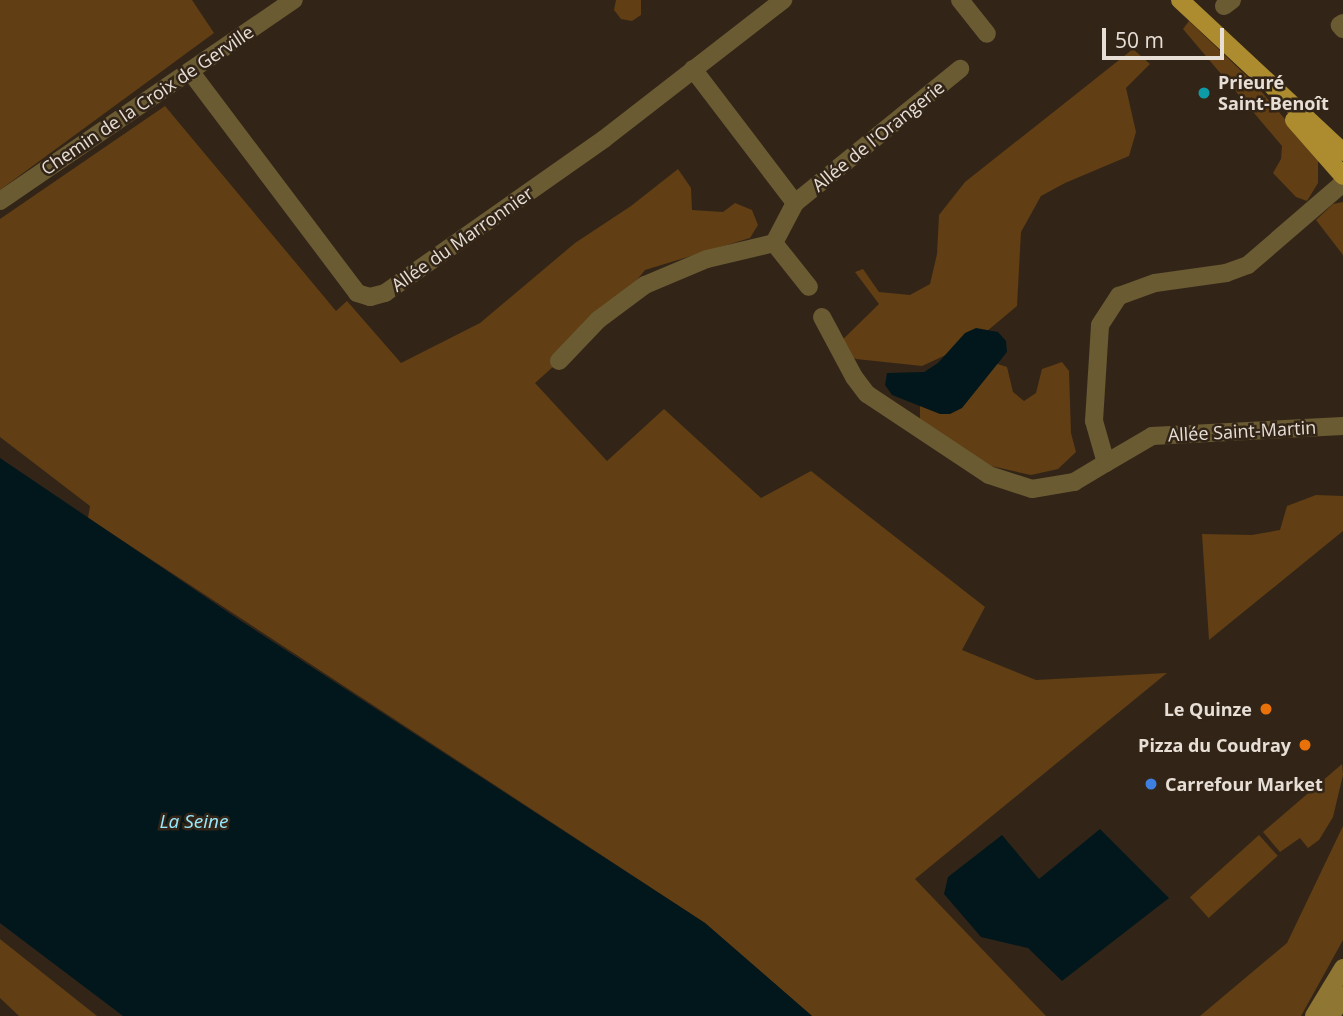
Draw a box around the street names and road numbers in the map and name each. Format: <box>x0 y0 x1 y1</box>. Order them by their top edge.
street label: Chemin de la Croix de Gerville <box>37 21 257 179</box>
street label: Allée de l'Orangerie <box>808 76 948 196</box>
street label: Allée du Marronnier <box>387 182 537 296</box>
street label: Allée Saint-Martin <box>1167 416 1317 446</box>

